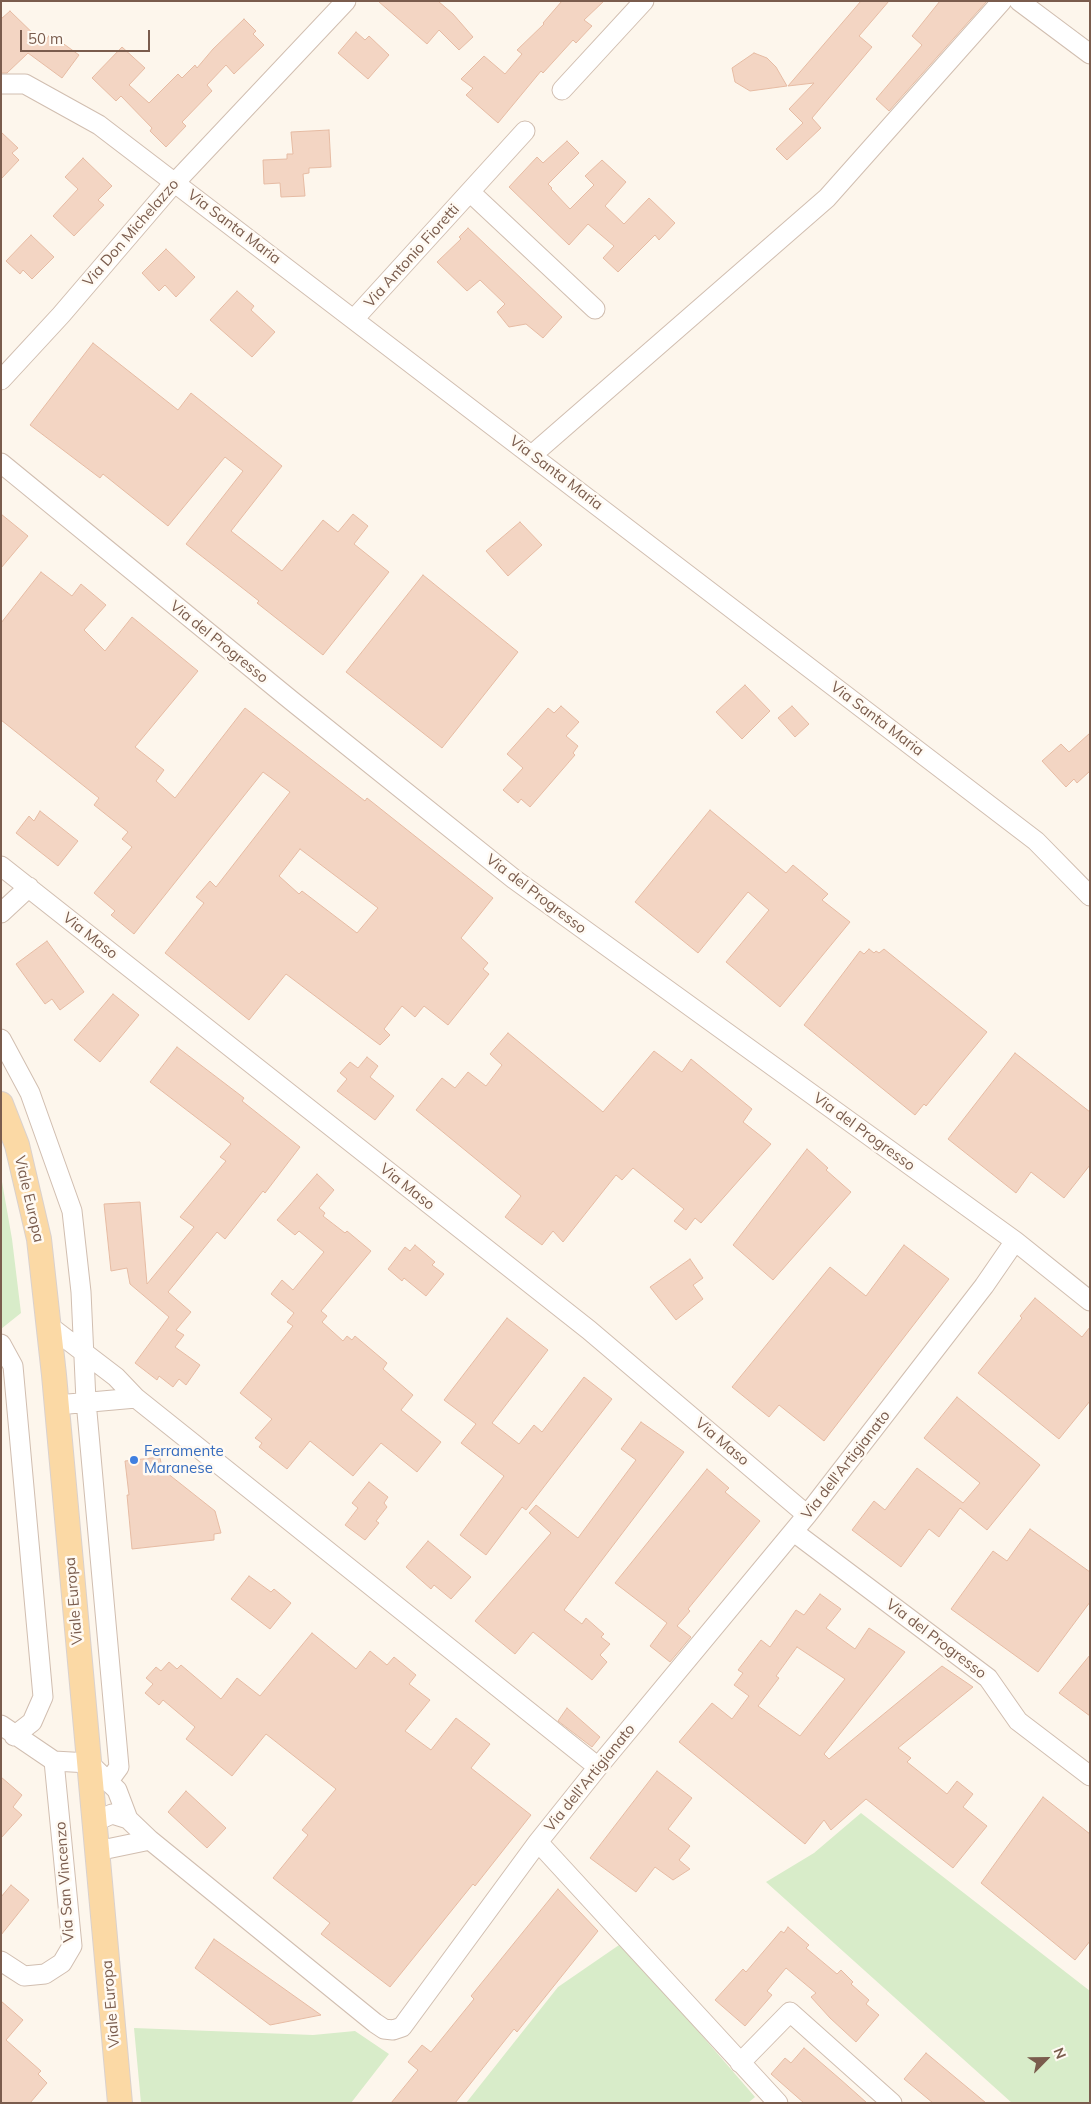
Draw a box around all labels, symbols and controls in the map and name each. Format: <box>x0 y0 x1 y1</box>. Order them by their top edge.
scale bar <box>22 20 152 52</box>
text: 50 m <box>28 29 63 48</box>
street label: Via Don Michelazzo <box>79 175 183 291</box>
street label: Via Santa Maria <box>184 186 284 268</box>
street label: Via Antonio Fioretti <box>361 200 463 312</box>
street label: Via Santa Maria <box>506 432 606 514</box>
street label: Via del Progresso <box>166 597 272 687</box>
street label: Via Santa Maria <box>827 678 927 760</box>
street label: Via del Progresso <box>482 850 590 938</box>
street label: Via Maso <box>59 909 121 963</box>
street label: Via del Progresso <box>810 1089 918 1175</box>
street label: Viale Europa <box>10 1154 48 1244</box>
street label: Via Maso <box>376 1160 438 1214</box>
street label: Via dell'Artigianato <box>798 1407 894 1523</box>
street label: Via Maso <box>691 1414 753 1470</box>
place label: Ferramente Maranese <box>144 1442 224 1477</box>
marker: Ferramente Maranese <box>128 1454 140 1466</box>
street label: Viale Europa <box>61 1556 87 1646</box>
street label: Via del Progresso <box>882 1595 990 1683</box>
street label: Via dell'Artigianato <box>541 1721 639 1835</box>
street label: Via San Vincenzo <box>52 1821 78 1943</box>
street label: Viale Europa <box>98 1959 124 2049</box>
north arrow <box>1021 2034 1071 2084</box>
text: N <box>1049 2045 1070 2062</box>

